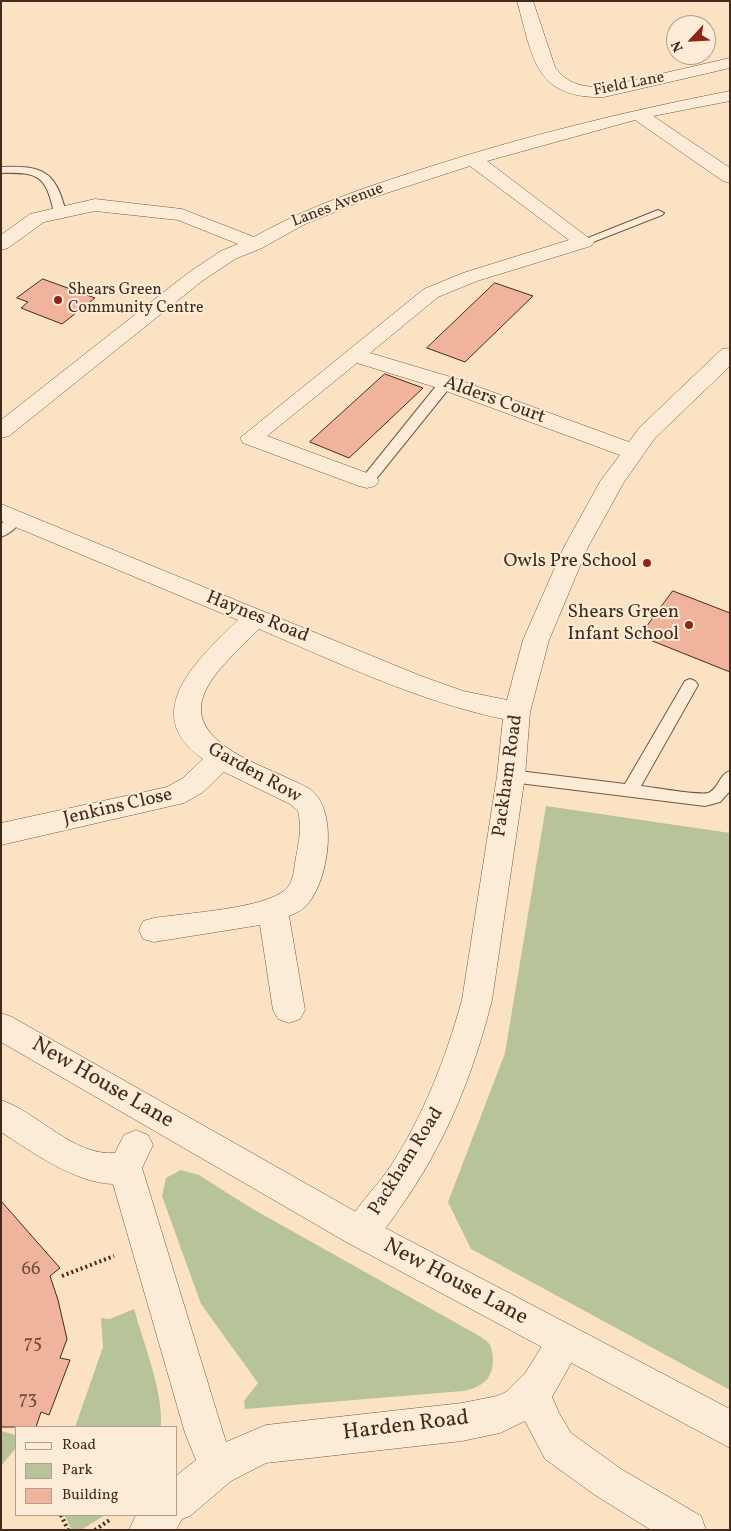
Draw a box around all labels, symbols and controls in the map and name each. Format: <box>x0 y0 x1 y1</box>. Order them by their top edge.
north arrow <box>666 15 716 65</box>
text: N <box>667 38 689 55</box>
street label: Field Lane <box>592 69 666 101</box>
street label: Lanes Avenue <box>290 180 386 232</box>
place label: Shears Green Community Centre <box>68 281 204 319</box>
marker: Shears Green Community Centre <box>52 294 64 306</box>
street label: Alders Court <box>440 372 548 430</box>
place label: Owls Pre School <box>503 552 637 574</box>
marker: Owls Pre School <box>641 557 653 569</box>
street label: Haynes Road <box>202 587 312 649</box>
place label: Shears Green Infant School <box>568 603 679 647</box>
marker: Shears Green Infant School <box>683 619 695 631</box>
street label: Packham Road <box>489 713 529 839</box>
street label: Garden Row <box>203 739 305 809</box>
street label: Jenkins Close <box>61 784 175 832</box>
street label: New House Lane <box>26 1033 178 1135</box>
street label: Packham Road <box>365 1104 449 1220</box>
street label: New House Lane <box>378 1234 532 1332</box>
house number: 66 <box>21 1260 41 1282</box>
house number: 75 <box>24 1334 42 1356</box>
house number: 73 <box>19 1390 37 1412</box>
street label: Harden Road <box>341 1406 471 1448</box>
legend <box>15 1426 178 1516</box>
text: Road <box>62 1435 96 1456</box>
text: Park <box>62 1460 93 1481</box>
text: Building <box>62 1485 118 1506</box>

